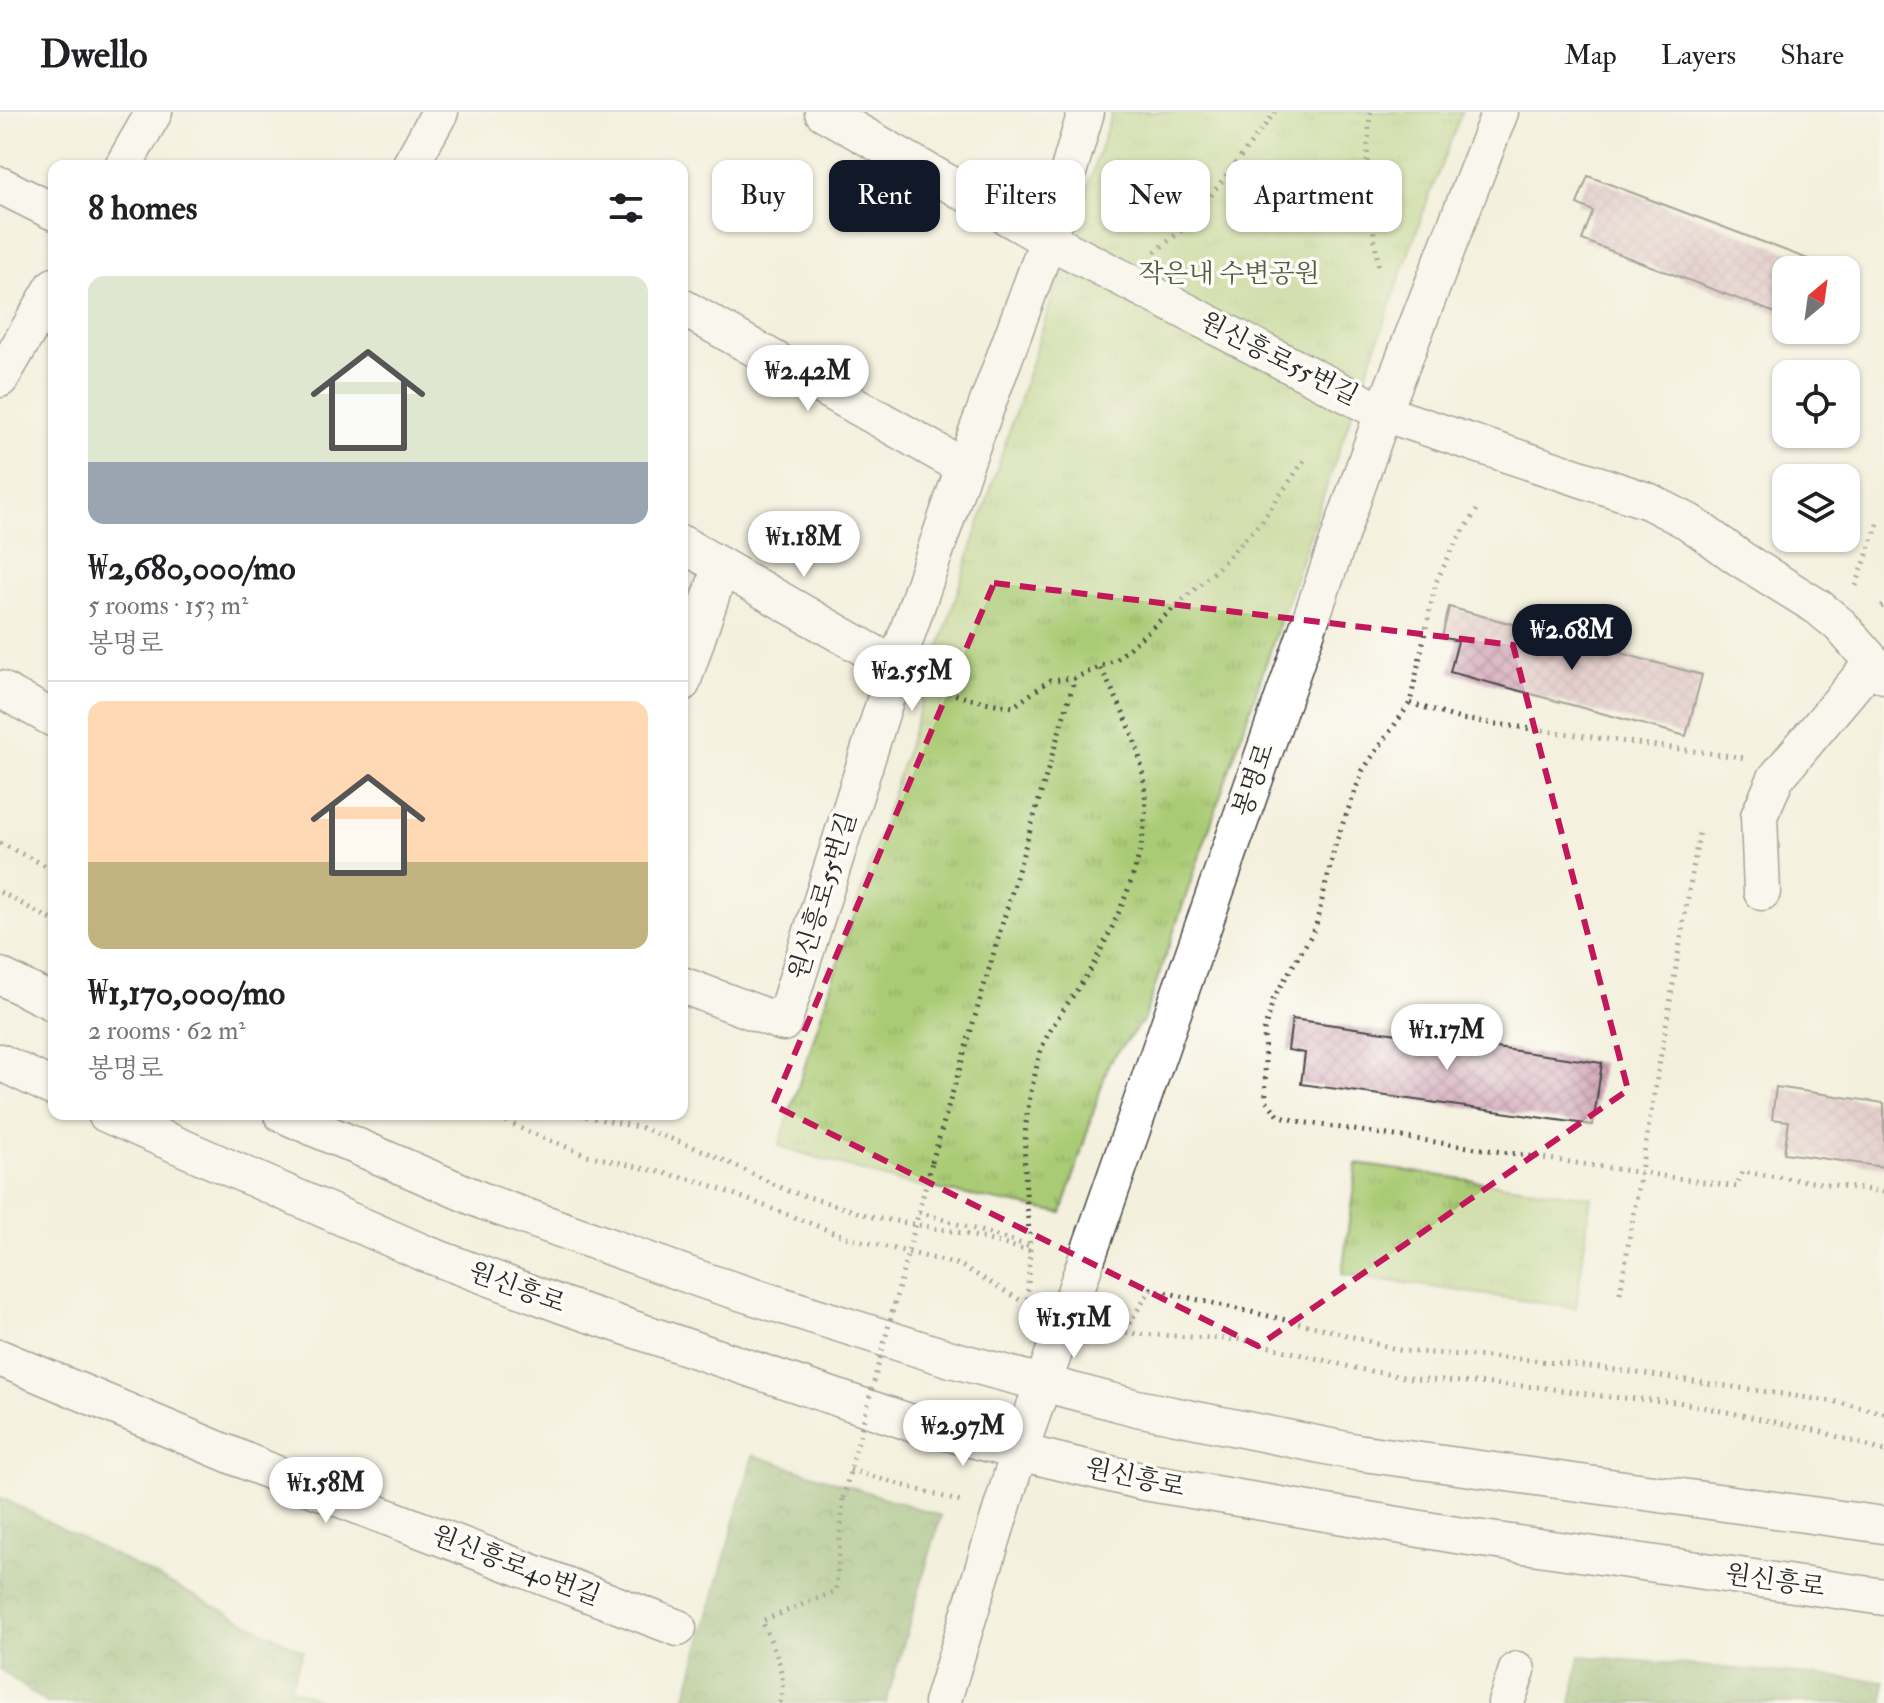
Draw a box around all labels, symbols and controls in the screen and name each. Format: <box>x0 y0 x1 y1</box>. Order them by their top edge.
text: Dwello <box>40 31 148 79</box>
text: Map <box>1564 38 1617 73</box>
text: Layers <box>1661 38 1736 73</box>
text: Share <box>1780 38 1844 73</box>
chip: Buy <box>712 160 813 232</box>
chip: Rent <box>829 160 940 232</box>
chip: Filters <box>956 160 1085 232</box>
chip: New <box>1101 160 1210 232</box>
chip: Apartment <box>1226 160 1402 232</box>
icon: filters <box>604 186 648 230</box>
text: 8 homes <box>88 187 197 230</box>
north arrow <box>1772 256 1860 344</box>
map controls <box>1772 256 1860 552</box>
park label: 작은내 수변공원 <box>1138 258 1320 290</box>
street label: 원신흥로55번길 <box>1194 305 1364 413</box>
icon: home <box>296 328 440 472</box>
pin: ₩2.42M <box>743 345 873 413</box>
text: ₩2.42M <box>765 355 851 387</box>
button: locate <box>1772 360 1860 448</box>
button: layers <box>1772 464 1860 552</box>
pin: ₩1.18M <box>739 511 869 579</box>
text: ₩1.18M <box>766 521 842 553</box>
text: ₩2,680,000/mo <box>88 547 296 590</box>
text: 5 rooms · 153 m² <box>88 590 248 622</box>
pin: ₩2.68M <box>1507 604 1637 672</box>
text: ₩2.68M <box>1530 614 1614 646</box>
text: 봉명로 <box>88 628 163 660</box>
pin: ₩2.55M <box>847 645 977 713</box>
text: ₩2.55M <box>871 655 953 687</box>
street label: 봉명로 <box>1227 739 1281 821</box>
icon: home <box>296 753 440 897</box>
street label: 원신흥로55번길 <box>782 808 864 984</box>
text: ₩1,170,000/mo <box>88 972 285 1015</box>
pin: ₩1.17M <box>1382 1004 1512 1072</box>
text: ₩1.17M <box>1409 1014 1485 1046</box>
text: 2 rooms · 62 m² <box>88 1015 246 1047</box>
text: 봉명로 <box>88 1053 163 1085</box>
street label: 원신흥로 <box>464 1256 570 1320</box>
pin: ₩1.51M <box>1009 1292 1139 1360</box>
text: ₩1.51M <box>1036 1302 1112 1334</box>
pin: ₩2.97M <box>898 1400 1028 1468</box>
text: ₩2.97M <box>921 1410 1005 1442</box>
street label: 원신흥로 <box>1083 1452 1187 1504</box>
pin: ₩1.58M <box>261 1457 391 1525</box>
text: ₩1.58M <box>287 1467 365 1499</box>
street label: 원신흥로40번길 <box>427 1519 605 1613</box>
street label: 원신흥로 <box>1723 1558 1827 1604</box>

